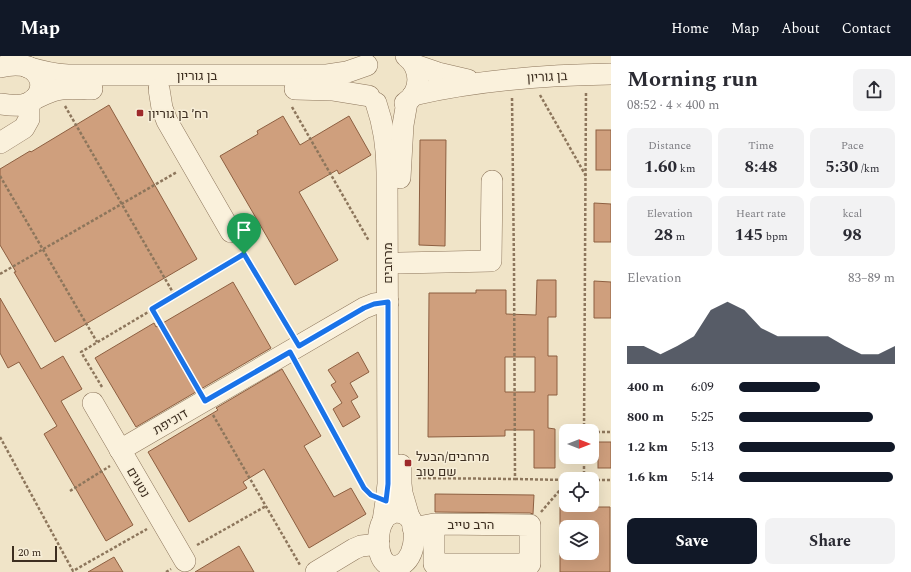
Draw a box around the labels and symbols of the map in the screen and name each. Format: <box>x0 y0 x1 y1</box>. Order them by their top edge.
street label: בן גוריון <box>177 66 217 86</box>
street label: בן גוריון <box>526 66 568 88</box>
place label: רח׳ בן גוריון <box>148 104 208 124</box>
marker: רח׳ בן גוריון <box>135 108 145 118</box>
pin <box>227 213 261 254</box>
street label: מרחבים <box>378 242 398 284</box>
street label: דוכיפת <box>149 404 192 440</box>
north arrow <box>559 424 599 464</box>
place label: מרחבים/הבעל שם טוב <box>416 447 490 482</box>
marker: מרחבים/הבעל שם טוב <box>403 458 413 468</box>
street label: נטעים <box>121 463 155 502</box>
street label: הרב טייב <box>448 515 494 535</box>
scale bar <box>12 544 57 563</box>

